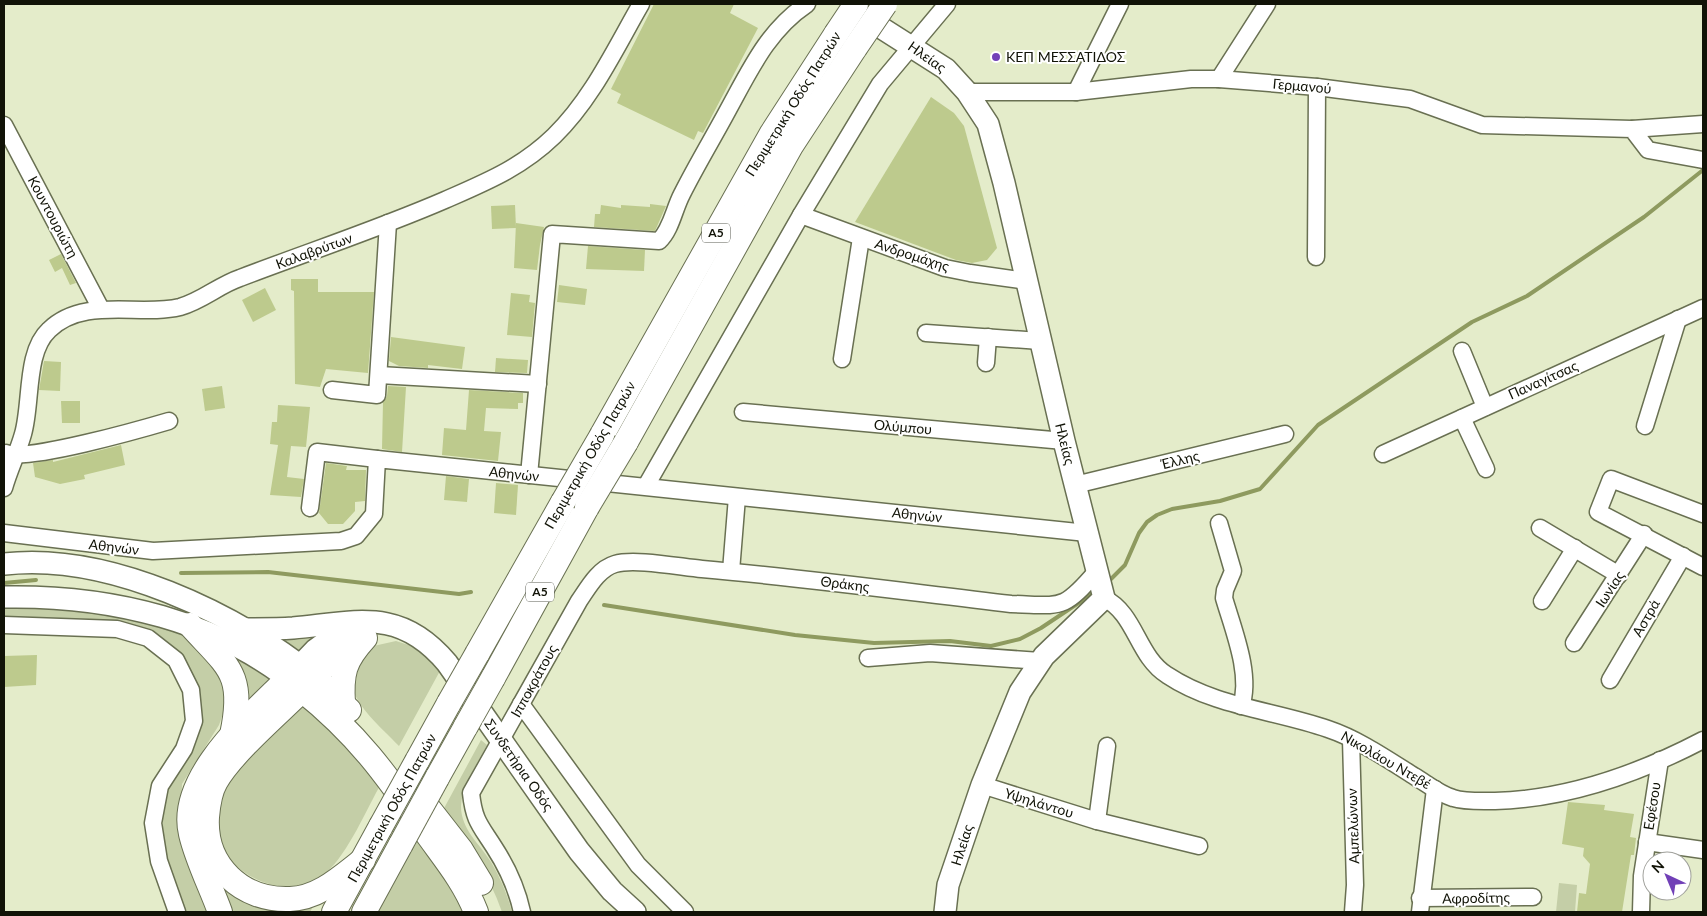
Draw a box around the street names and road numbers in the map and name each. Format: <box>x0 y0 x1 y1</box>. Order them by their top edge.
street label: Περιμετρική Οδός Πατρών <box>741 28 844 179</box>
street label: Ηλείας <box>905 37 950 76</box>
street label: Γερμανού <box>1272 74 1332 97</box>
street label: Κουντουριώτη <box>25 173 82 261</box>
road number: Α5 <box>702 224 730 242</box>
street label: Καλαβρύτων <box>273 229 354 272</box>
street label: Ανδρομάχης <box>873 234 952 275</box>
street label: Παναγίτσας <box>1505 356 1581 402</box>
street label: Περιμετρική Οδός Πατρών <box>540 378 639 531</box>
street label: Ολύμπου <box>873 415 933 438</box>
street label: Ηλείας <box>1052 421 1079 467</box>
street label: Έλλης <box>1159 446 1201 472</box>
street label: Αθηνών <box>488 462 540 485</box>
street label: Αθηνών <box>891 503 943 526</box>
street label: Αθηνών <box>88 535 140 558</box>
street label: Ιωνίας <box>1592 567 1628 610</box>
street label: Θράκης <box>820 572 871 595</box>
road number: Α5 <box>526 582 554 602</box>
street label: Αστρά <box>1628 595 1663 639</box>
street label: Ιπποκράτους <box>507 641 561 720</box>
street label: Συνδετήρια Οδός <box>481 715 558 814</box>
street label: Νικολάου Ντεβέ <box>1338 727 1434 792</box>
street label: Περιμετρική Οδός Πατρών <box>344 730 440 885</box>
street label: Εφέσου <box>1639 781 1664 831</box>
street label: Υψηλάντου <box>1003 784 1076 821</box>
street label: Αμπελώνων <box>1343 788 1362 864</box>
street label: Ηλείας <box>947 821 976 868</box>
street label: Αφροδίτης <box>1442 888 1511 907</box>

